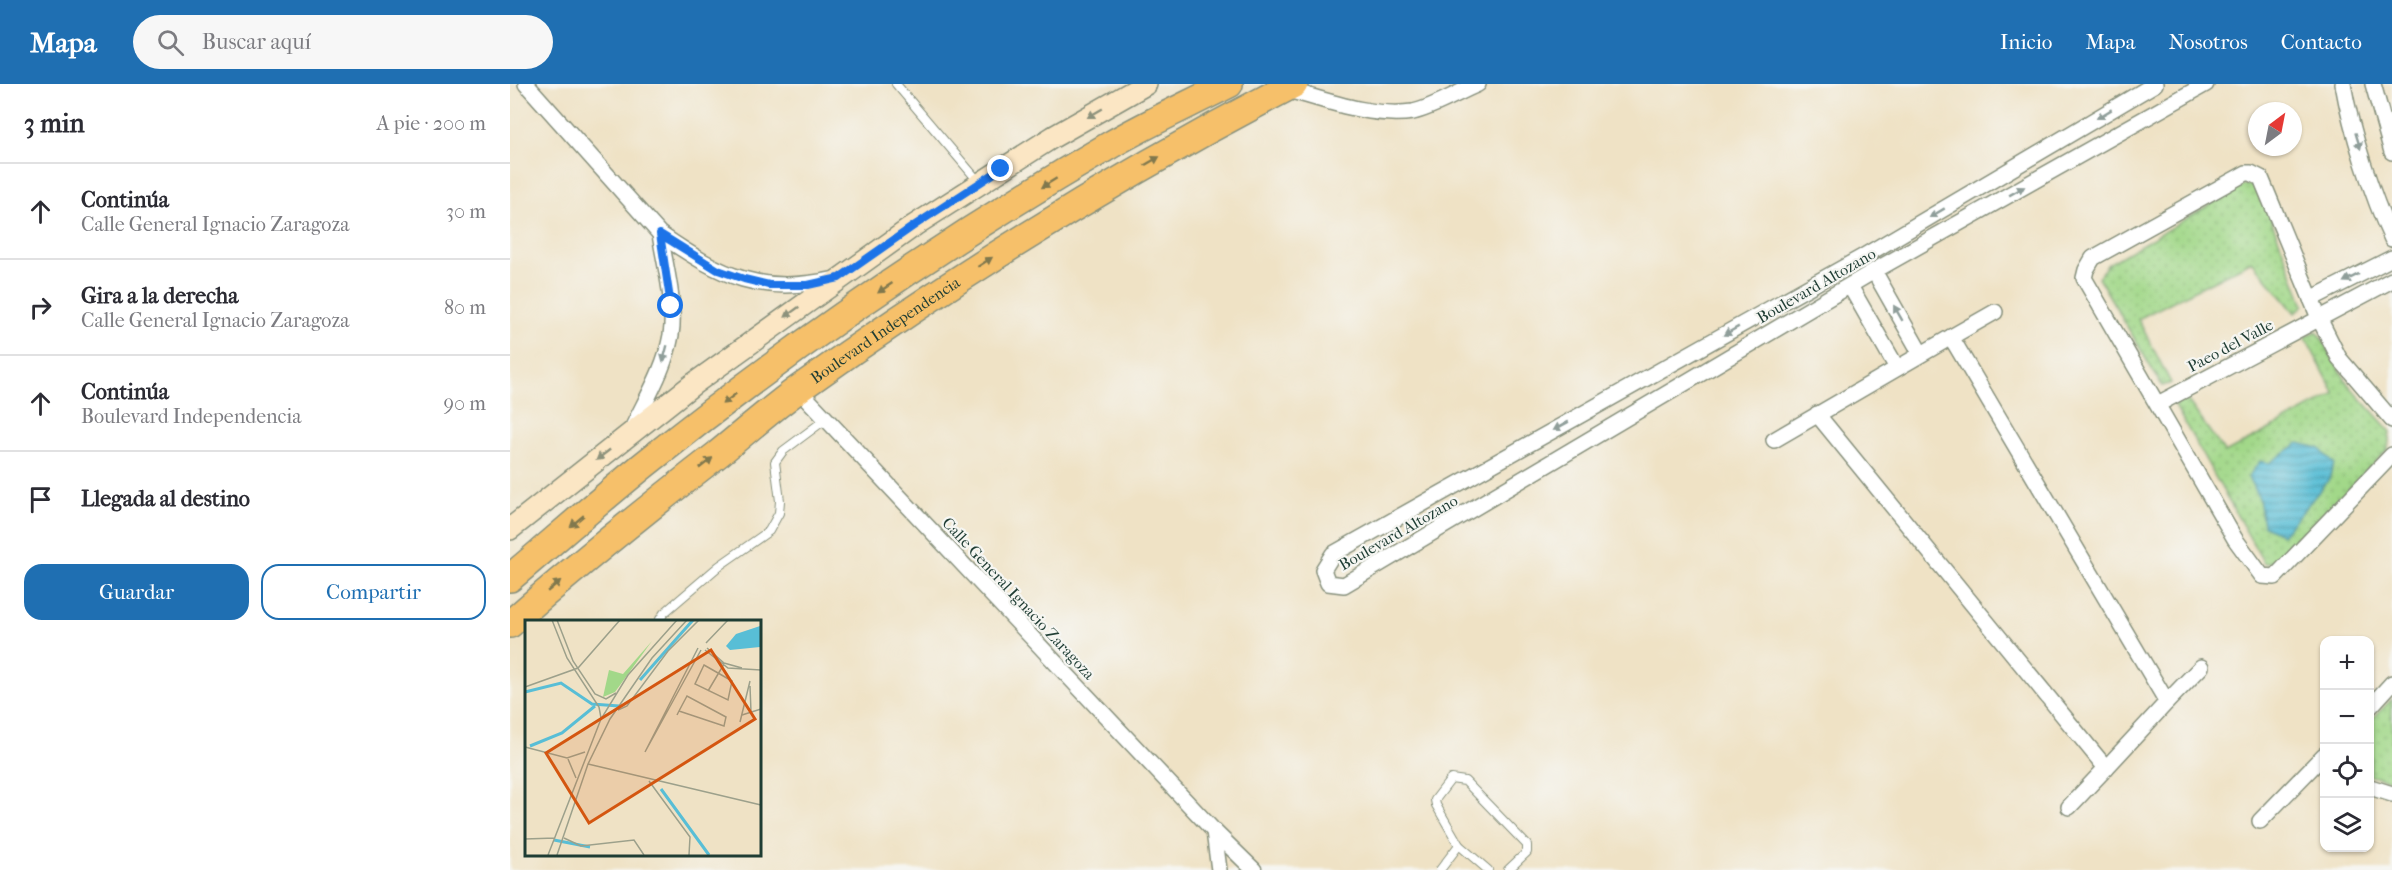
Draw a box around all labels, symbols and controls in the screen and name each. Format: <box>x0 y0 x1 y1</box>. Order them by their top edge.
search box <box>133 15 553 69</box>
text: Mapa <box>30 26 97 59</box>
icon: search <box>154 26 187 59</box>
text: Buscar aquí <box>202 29 311 55</box>
text: Inicio <box>2000 30 2052 54</box>
text: Mapa <box>2085 30 2135 54</box>
text: Nosotros <box>2168 30 2248 54</box>
text: Contacto <box>2281 30 2362 54</box>
north arrow <box>2248 102 2302 156</box>
text: 3 min <box>24 108 85 139</box>
one-way arrow <box>1086 108 1103 118</box>
one-way arrow <box>2096 108 2112 119</box>
text: A pie · 200 m <box>376 112 486 135</box>
one-way arrow <box>2354 132 2363 150</box>
route end <box>987 155 1013 181</box>
one-way arrow <box>1144 155 1160 166</box>
one-way arrow <box>1041 178 1057 189</box>
one-way arrow <box>2008 186 2025 196</box>
text: Continúa <box>81 187 169 213</box>
icon: ahead <box>24 195 57 228</box>
text: 30 m <box>446 200 486 223</box>
one-way arrow <box>1928 208 1945 218</box>
text: Calle General Ignacio Zaragoza <box>81 213 350 236</box>
street label: Boulevard Altozano <box>1754 244 1879 327</box>
one-way arrow <box>977 256 993 267</box>
street label: Boulevard Independencia <box>807 272 964 388</box>
one-way arrow <box>2343 274 2360 283</box>
one-way arrow <box>877 282 893 293</box>
text: Gira a la derecha <box>81 283 238 309</box>
icon: right <box>24 291 57 324</box>
route start <box>657 292 683 318</box>
text: 80 m <box>444 296 486 319</box>
one-way arrow <box>1893 304 1903 321</box>
one-way arrow <box>784 306 799 318</box>
text: Calle General Ignacio Zaragoza <box>81 309 350 332</box>
street label: Paeo del Valle <box>2184 315 2276 376</box>
one-way arrow <box>1723 325 1739 336</box>
one-way arrow <box>660 345 670 363</box>
text: Continúa <box>81 379 169 405</box>
icon: ahead <box>24 387 57 420</box>
text: 90 m <box>444 392 486 415</box>
one-way arrow <box>722 393 738 405</box>
text: Boulevard Independencia <box>81 405 302 428</box>
one-way arrow <box>1552 421 1569 431</box>
one-way arrow <box>595 448 610 460</box>
one-way arrow <box>698 456 714 469</box>
icon: arrive <box>24 483 57 516</box>
text: Llegada al destino <box>81 486 250 512</box>
street label: Boulevard Altozano <box>1336 491 1461 574</box>
street label: Calle General Ignacio Zaragoza <box>938 513 1099 684</box>
one-way arrow <box>570 514 585 527</box>
button: Guardar <box>24 564 249 620</box>
button: Compartir <box>261 564 486 620</box>
one-way arrow <box>546 579 562 592</box>
inset map <box>525 620 760 855</box>
map controls <box>2320 636 2374 852</box>
button: + <box>2320 636 2374 690</box>
button: − <box>2320 690 2374 744</box>
button: locate <box>2320 744 2374 798</box>
button: layers <box>2320 798 2374 852</box>

